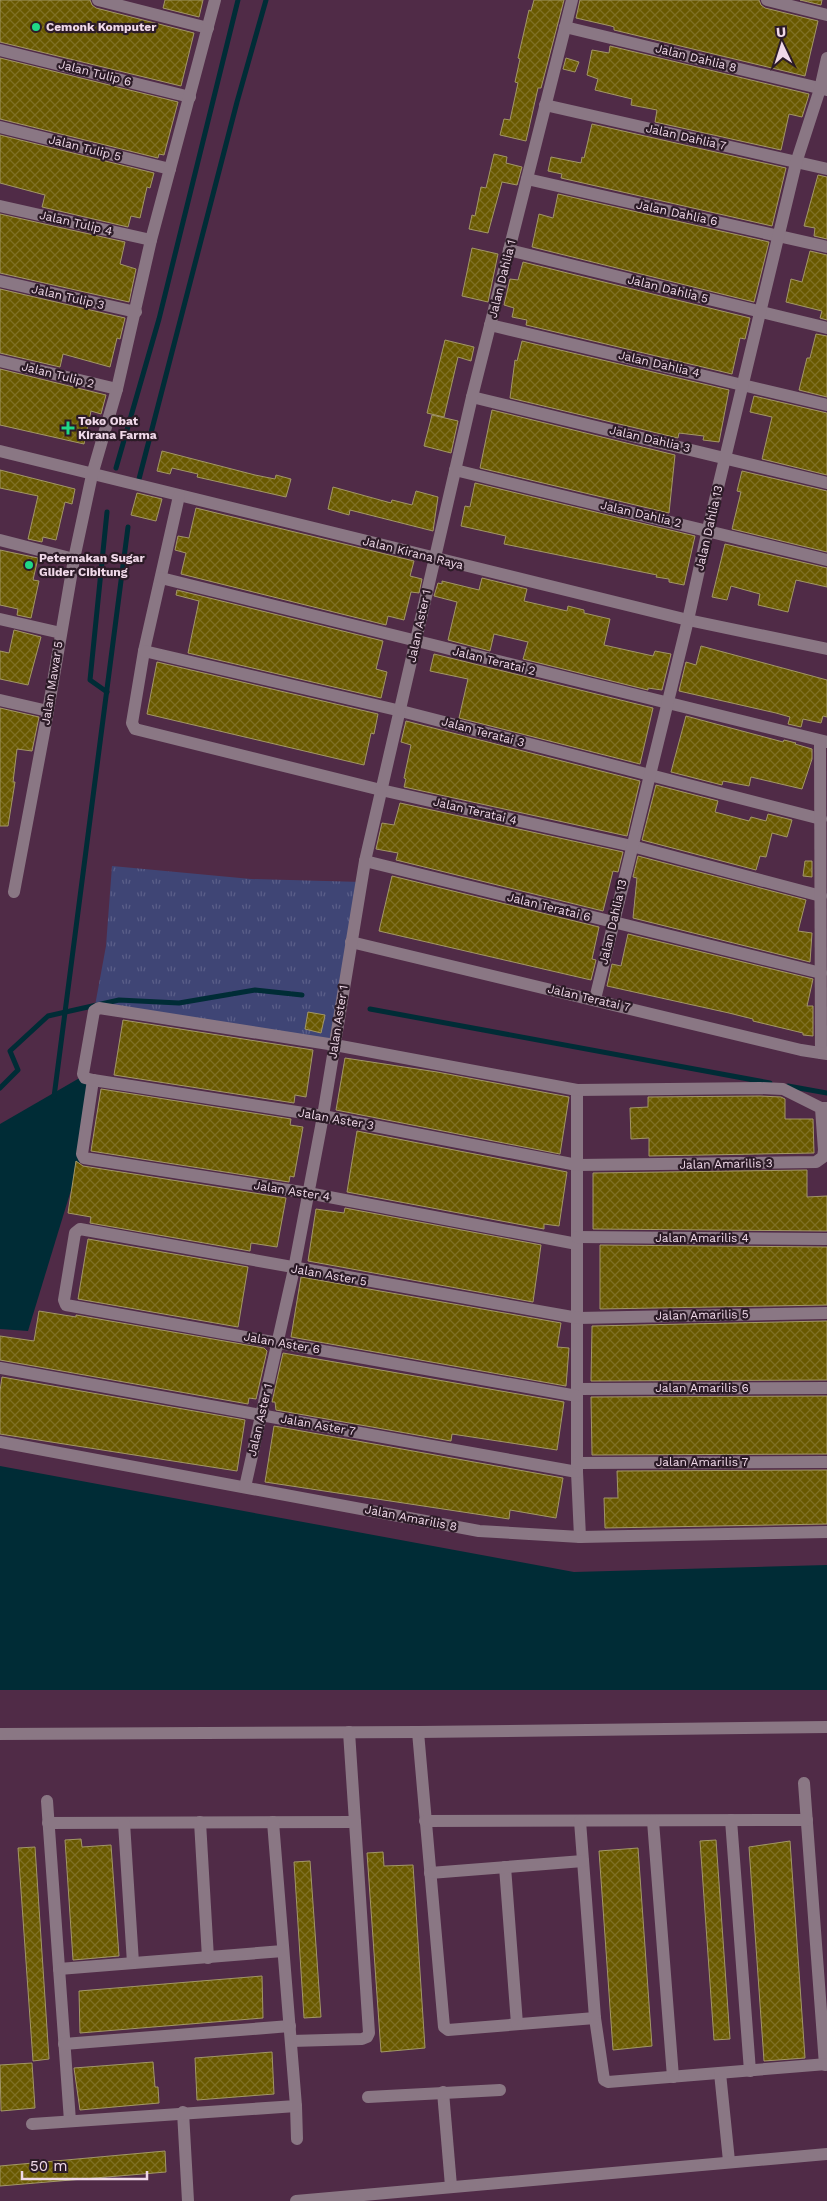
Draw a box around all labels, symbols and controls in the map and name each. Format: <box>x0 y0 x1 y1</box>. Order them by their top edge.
place label: Cemonk Komputer <box>46 20 157 34</box>
north arrow <box>757 20 807 70</box>
marker: Cemonk Komputer <box>30 21 42 33</box>
text: U <box>776 24 787 40</box>
street label: Jalan Dahlia 8 <box>654 41 738 75</box>
street label: Jalan Tulip 6 <box>57 57 133 89</box>
street label: Jalan Dahlia 7 <box>644 121 728 153</box>
street label: Jalan Tulip 5 <box>47 132 123 164</box>
street label: Jalan Dahlia 6 <box>635 198 719 228</box>
street label: Jalan Tulip 4 <box>38 208 114 238</box>
street label: Jalan Dahlia 1 <box>486 238 518 320</box>
street label: Jalan Dahlia 5 <box>626 272 710 306</box>
street label: Jalan Tulip 3 <box>30 282 106 312</box>
street label: Jalan Dahlia 4 <box>617 348 701 380</box>
street label: Jalan Tulip 2 <box>20 359 96 391</box>
place label: Toko Obat Kirana Farma <box>78 414 157 442</box>
marker: Toko Obat Kirana Farma <box>62 422 74 434</box>
street label: Jalan Dahlia 3 <box>608 423 692 455</box>
street label: Jalan Dahlia 13 <box>692 484 726 572</box>
street label: Jalan Dahlia 2 <box>599 498 683 530</box>
street label: Jalan Kirana Raya <box>361 534 465 572</box>
place label: Peternakan Sugar Glider Cibitung <box>39 551 145 579</box>
marker: Peternakan Sugar Glider Cibitung <box>23 559 35 571</box>
street label: Jalan Aster 1 <box>404 588 434 664</box>
street label: Jalan Mawar 5 <box>38 640 66 726</box>
street label: Jalan Teratai 2 <box>451 644 537 678</box>
street label: Jalan Teratai 3 <box>440 714 526 750</box>
street label: Jalan Teratai 4 <box>432 795 518 827</box>
street label: Jalan Dahlia 13 <box>596 878 630 966</box>
street label: Jalan Teratai 6 <box>506 890 592 924</box>
street label: Jalan Teratai 7 <box>546 982 632 1014</box>
street label: Jalan Aster 1 <box>325 984 351 1060</box>
street label: Jalan Aster 3 <box>297 1105 375 1133</box>
street label: Jalan Amarilis 3 <box>679 1156 773 1172</box>
street label: Jalan Aster 4 <box>253 1178 331 1204</box>
street label: Jalan Amarilis 4 <box>655 1231 749 1245</box>
street label: Jalan Aster 5 <box>290 1261 368 1289</box>
street label: Jalan Amarilis 5 <box>655 1307 749 1323</box>
street label: Jalan Aster 6 <box>243 1329 321 1357</box>
street label: Jalan Amarilis 6 <box>655 1381 749 1395</box>
street label: Jalan Aster 1 <box>245 1382 275 1458</box>
street label: Jalan Aster 7 <box>279 1412 357 1439</box>
street label: Jalan Amarilis 7 <box>656 1455 749 1469</box>
street label: Jalan Amarilis 8 <box>364 1502 458 1534</box>
scale bar <box>22 2148 148 2180</box>
text: 50 m <box>30 2157 67 2175</box>

